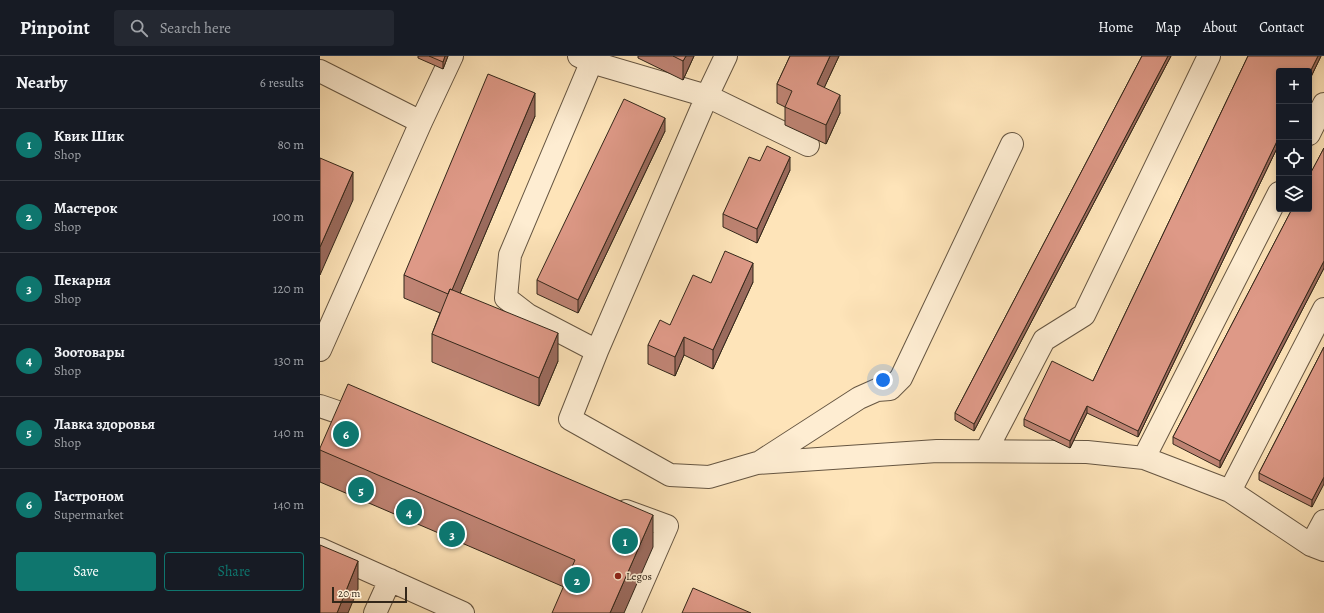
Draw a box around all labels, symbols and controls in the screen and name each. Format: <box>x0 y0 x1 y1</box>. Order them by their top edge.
search box <box>114 10 394 46</box>
text: Pinpoint <box>20 15 90 41</box>
icon: search <box>128 17 150 39</box>
text: Search here <box>160 18 231 38</box>
text: Home <box>1098 18 1133 37</box>
text: Map <box>1155 18 1181 37</box>
text: About <box>1203 18 1237 37</box>
text: Contact <box>1259 18 1304 37</box>
map controls <box>1276 68 1312 212</box>
button: + <box>1276 68 1312 104</box>
text: Nearby <box>16 71 67 94</box>
text: 6 results <box>260 74 304 91</box>
button: − <box>1276 104 1312 140</box>
text: Квик Шик <box>54 126 124 146</box>
text: 1 <box>27 136 31 153</box>
text: 80 m <box>277 136 304 153</box>
button: locate <box>1276 140 1312 176</box>
text: Shop <box>54 146 81 163</box>
button: layers <box>1276 176 1312 212</box>
text: Мастерок <box>54 198 118 218</box>
text: 2 <box>26 208 32 225</box>
text: 100 m <box>272 208 304 225</box>
text: Shop <box>54 218 81 235</box>
text: Пекарня <box>54 270 111 290</box>
text: 3 <box>26 280 32 297</box>
text: 120 m <box>273 280 304 297</box>
text: Shop <box>54 290 81 307</box>
text: Зоотовары <box>54 342 125 362</box>
text: 4 <box>26 352 32 369</box>
text: 130 m <box>274 352 304 369</box>
text: Shop <box>54 362 81 379</box>
your location <box>873 370 893 390</box>
text: Лавка здоровья <box>54 414 155 434</box>
pin: 6 <box>333 419 359 449</box>
text: 5 <box>26 424 32 441</box>
text: 140 m <box>273 424 304 441</box>
text: Shop <box>54 434 81 451</box>
pin: 5 <box>348 475 374 505</box>
text: Гастроном <box>54 486 124 506</box>
text: 6 <box>26 496 32 513</box>
text: 140 m <box>273 496 304 513</box>
pin: 4 <box>396 497 422 527</box>
text: Supermarket <box>54 506 124 523</box>
pin: 3 <box>439 519 465 549</box>
pin: 1 <box>612 526 638 556</box>
button: Save <box>16 552 156 591</box>
button: Share <box>164 552 304 591</box>
pin: 2 <box>564 565 590 595</box>
place label: Legos <box>626 569 652 584</box>
marker: Legos <box>613 571 623 581</box>
scale bar <box>332 585 407 604</box>
text: 20 m <box>338 586 360 601</box>

